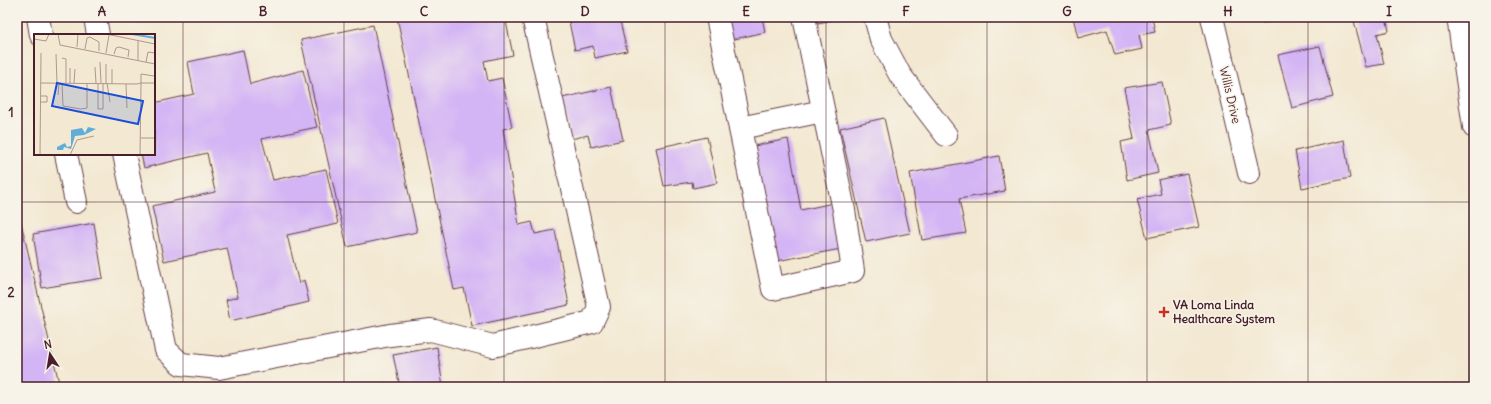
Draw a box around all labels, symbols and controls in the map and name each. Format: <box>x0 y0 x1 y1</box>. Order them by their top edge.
text: A <box>98 3 107 20</box>
text: B <box>259 3 268 20</box>
text: C <box>420 3 429 20</box>
text: D <box>580 3 590 20</box>
text: E <box>742 3 750 20</box>
text: F <box>902 3 910 20</box>
text: G <box>1062 3 1072 20</box>
text: H <box>1223 3 1233 20</box>
text: I <box>1386 3 1392 20</box>
inset map <box>34 34 155 155</box>
street label: Willis Drive <box>1217 65 1244 125</box>
text: 1 <box>8 104 14 121</box>
text: 2 <box>7 284 15 301</box>
place label: VA Loma Linda Healthcare System <box>1173 297 1276 327</box>
marker: VA Loma Linda Healthcare System <box>1158 306 1170 318</box>
north arrow <box>30 334 70 374</box>
text: N <box>43 337 53 352</box>

